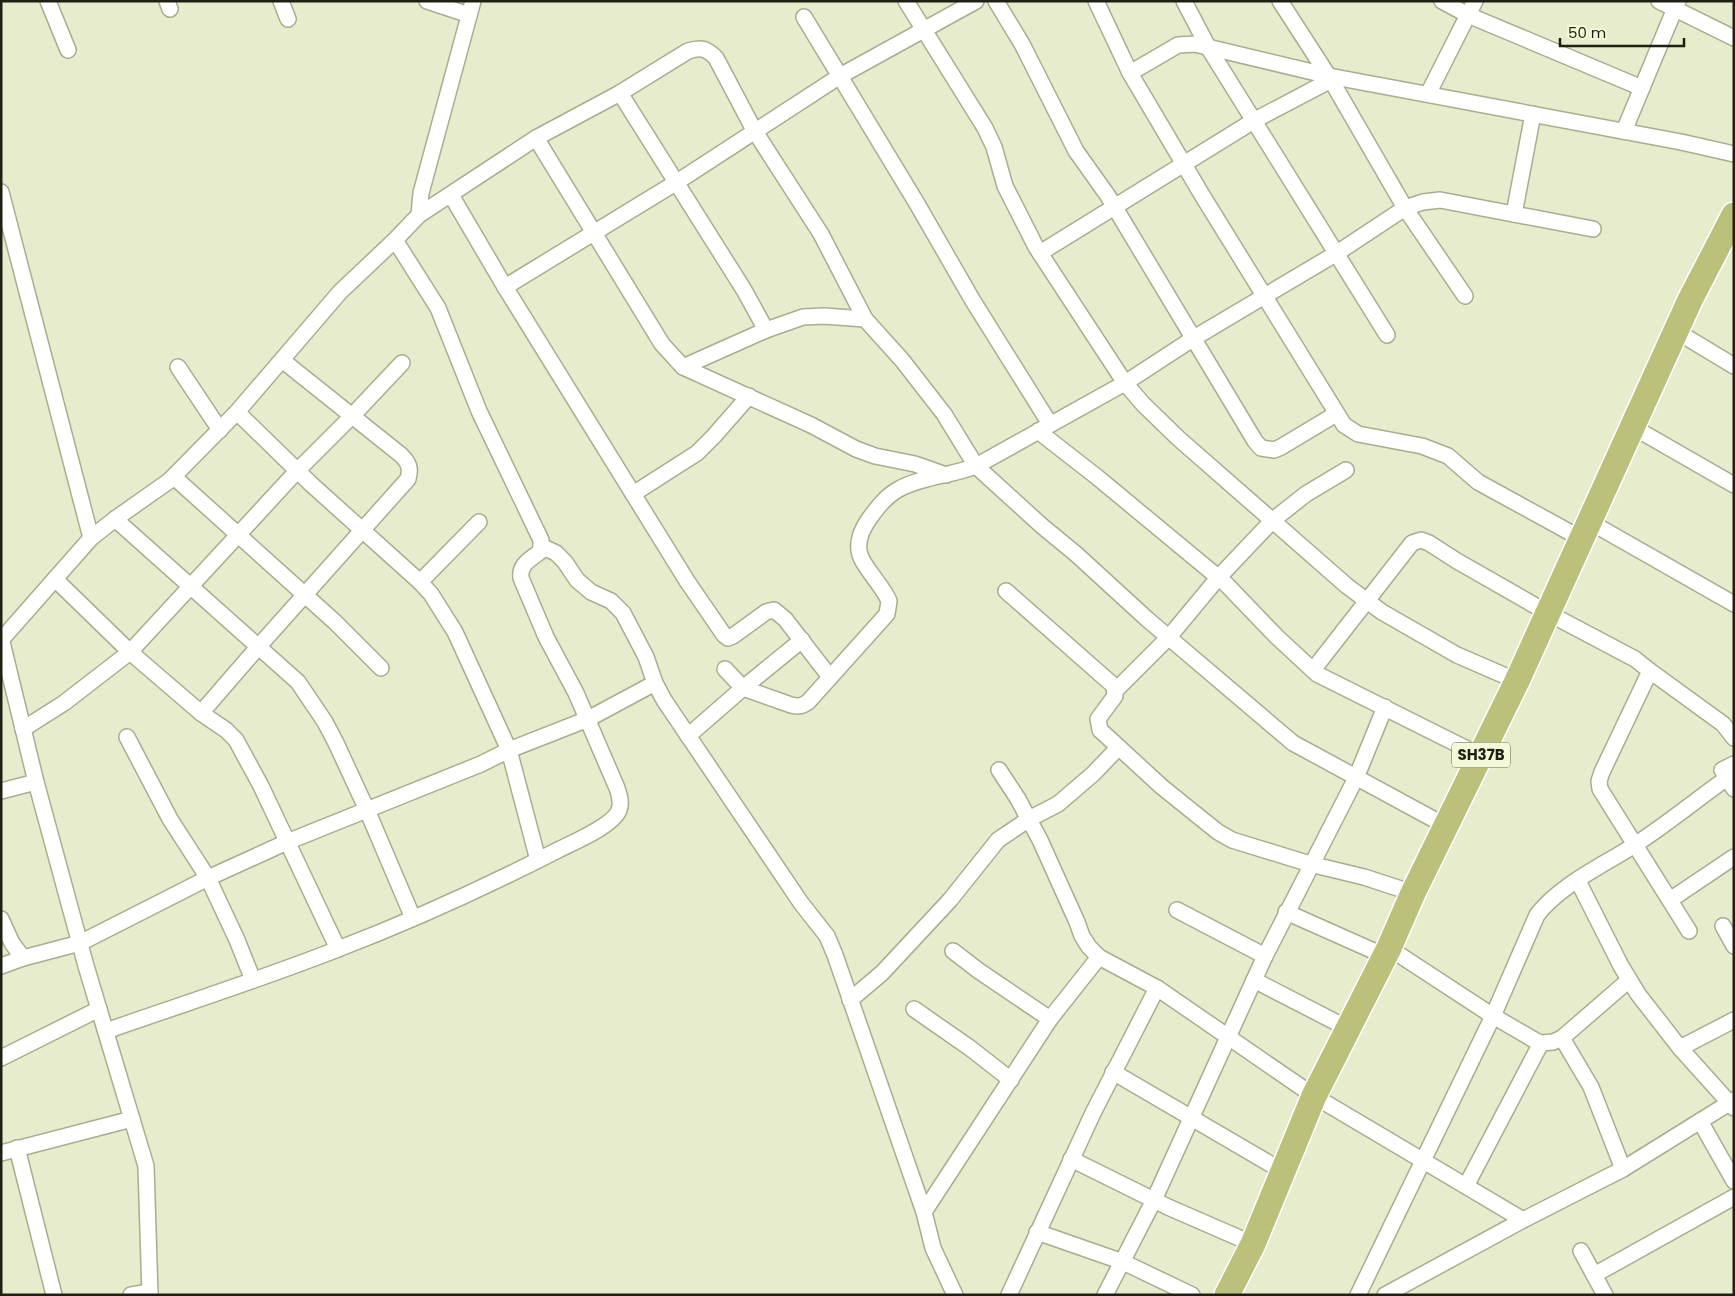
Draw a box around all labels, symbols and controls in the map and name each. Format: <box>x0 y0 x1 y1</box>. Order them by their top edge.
scale bar <box>1560 15 1684 47</box>
text: 50 m <box>1568 22 1606 43</box>
road number: SH37B <box>1452 742 1510 768</box>

